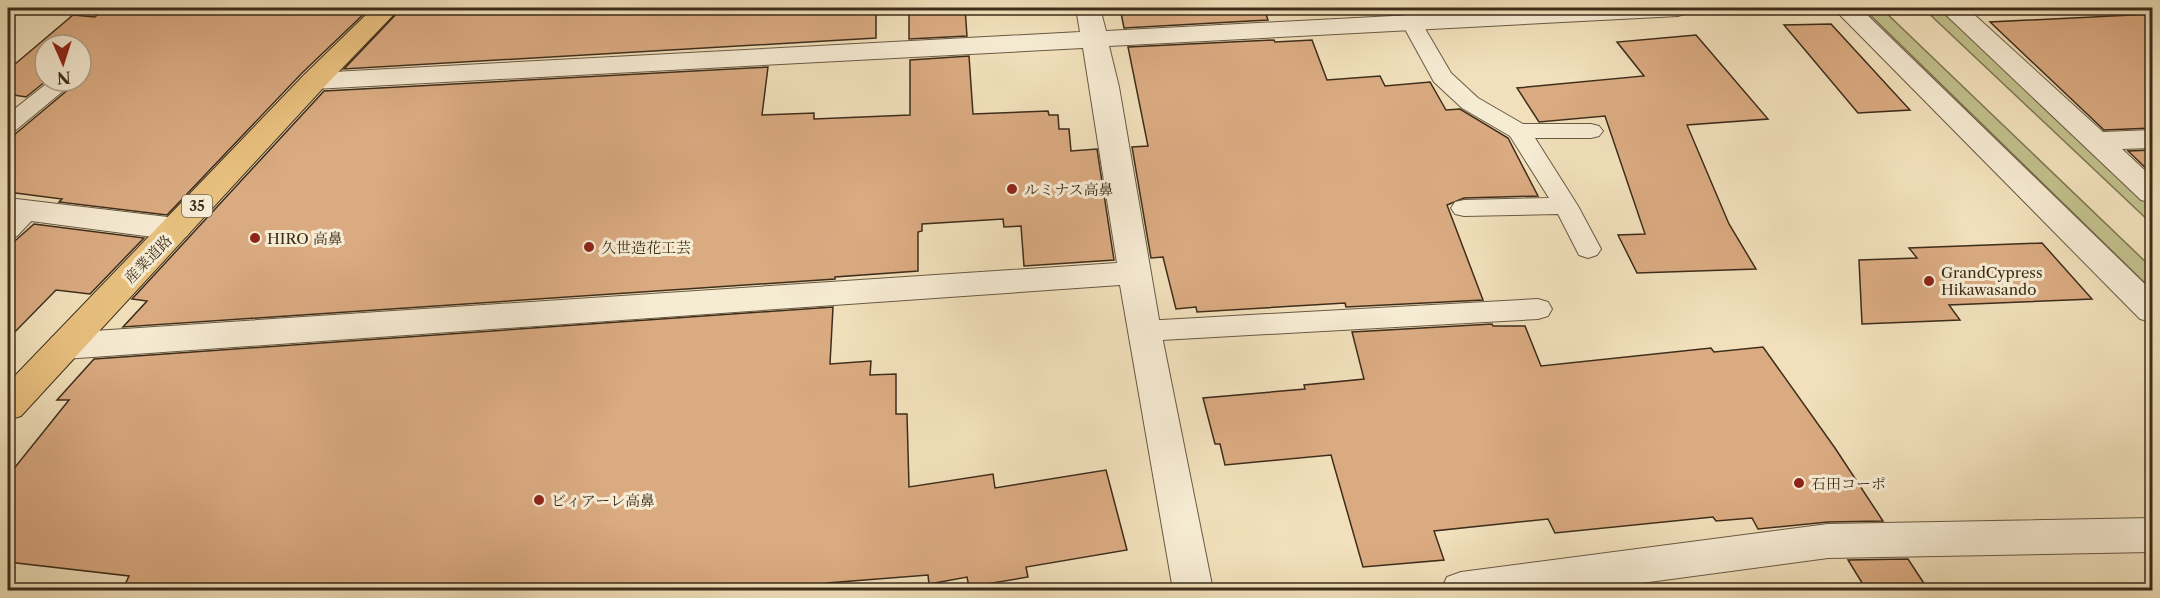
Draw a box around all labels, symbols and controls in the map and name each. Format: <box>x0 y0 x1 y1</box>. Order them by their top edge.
north arrow <box>33 33 93 93</box>
text: N <box>56 68 71 88</box>
place label: ルミナス高鼻 <box>1024 180 1113 199</box>
marker: ルミナス高鼻 <box>1005 182 1019 196</box>
road number: 35 <box>182 195 212 217</box>
place label: HIRO 高鼻 <box>267 229 343 248</box>
street label: 産業道路 <box>120 231 176 287</box>
marker: HIRO 高鼻 <box>248 231 262 245</box>
place label: 久世造花工芸 <box>601 238 691 257</box>
marker: 久世造花工芸 <box>582 240 596 254</box>
place label: GrandCypress Hikawasando <box>1941 263 2042 299</box>
marker: GrandCypress Hikawasando <box>1922 274 1936 288</box>
place label: 石田コーポ <box>1811 474 1886 493</box>
marker: 石田コーポ <box>1792 476 1806 490</box>
place label: ビィアーレ高鼻 <box>551 491 655 510</box>
marker: ビィアーレ高鼻 <box>532 493 546 507</box>

